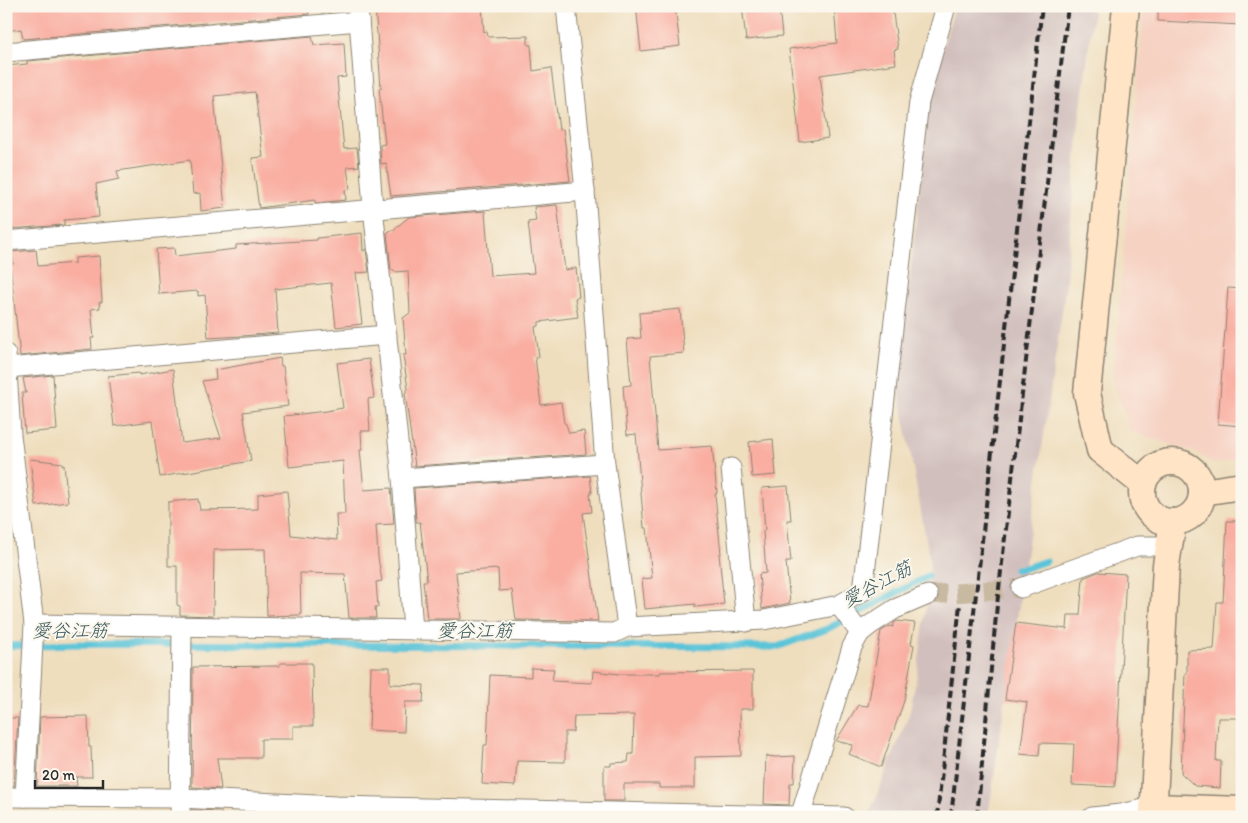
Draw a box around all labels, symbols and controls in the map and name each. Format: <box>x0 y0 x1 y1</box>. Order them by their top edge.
water label: 愛谷江筋 <box>838 555 918 612</box>
water label: 愛谷江筋 <box>32 619 110 642</box>
water label: 愛谷江筋 <box>437 619 515 642</box>
scale bar <box>35 758 102 790</box>
text: 20 m <box>42 766 76 784</box>

